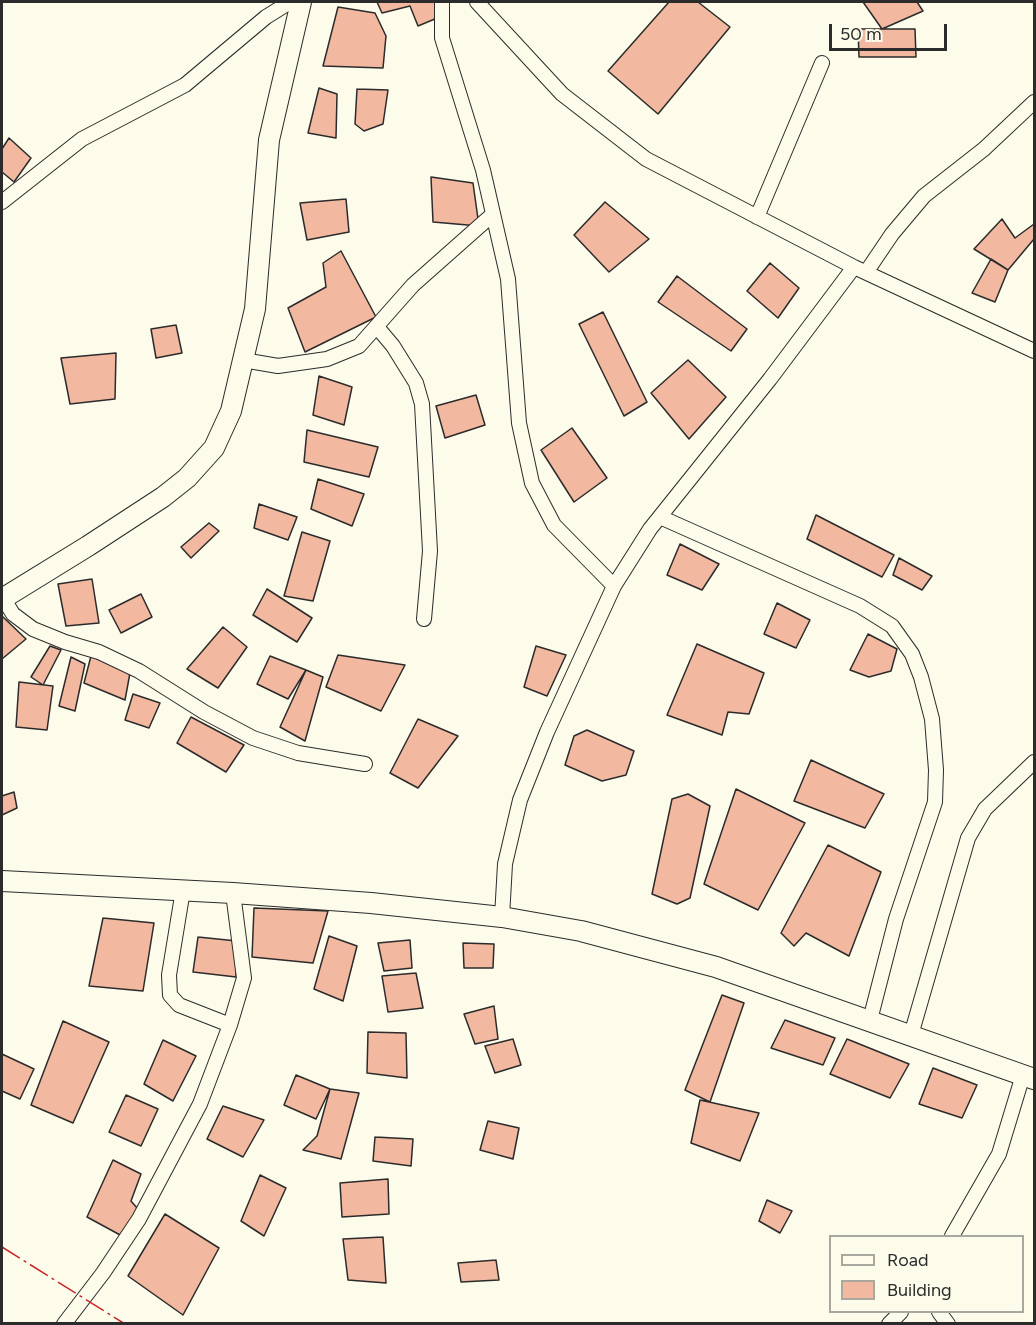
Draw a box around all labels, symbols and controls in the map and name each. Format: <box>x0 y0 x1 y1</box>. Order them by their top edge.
scale bar <box>832 12 950 50</box>
text: 50 m <box>840 23 882 45</box>
legend <box>829 1235 1024 1313</box>
text: Road <box>887 1249 928 1271</box>
text: Building <box>887 1279 952 1301</box>

